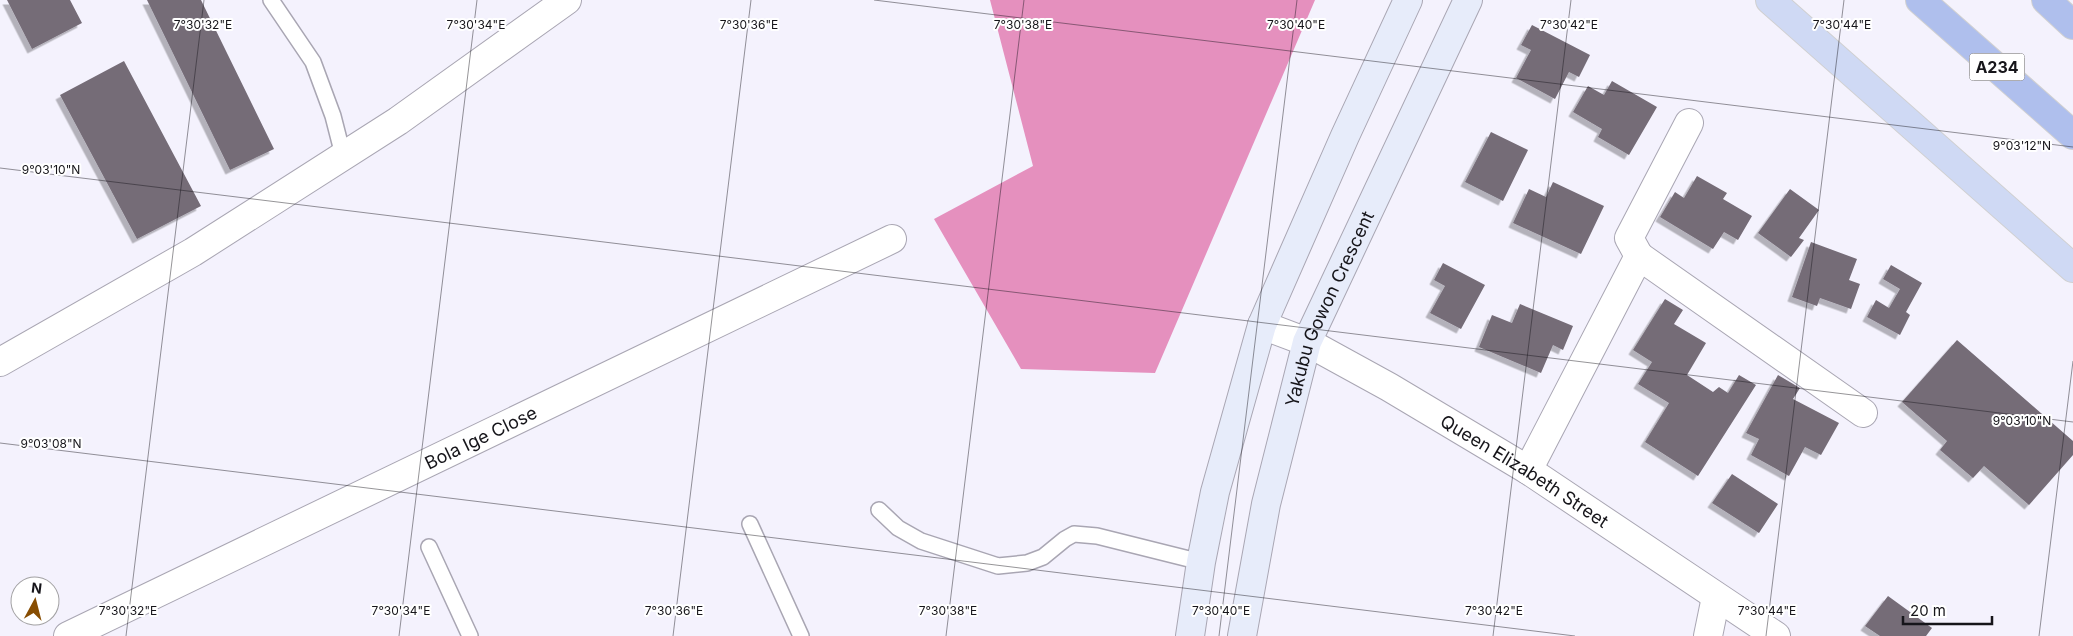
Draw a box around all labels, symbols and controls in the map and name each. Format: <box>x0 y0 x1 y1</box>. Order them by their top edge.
text: 7°30'32"E <box>174 17 232 32</box>
text: 7°30'34"E <box>447 17 505 32</box>
text: 7°30'36"E <box>720 17 778 32</box>
text: 7°30'38"E <box>994 17 1052 32</box>
text: 7°30'40"E <box>1267 17 1325 32</box>
text: 7°30'42"E <box>1540 17 1598 32</box>
text: 7°30'44"E <box>1813 17 1871 32</box>
road number: A234 <box>1970 54 2024 80</box>
text: 9°03'12"N <box>1993 138 2051 153</box>
text: 9°03'10"N <box>22 162 80 177</box>
street label: Yakubu Gowon Crescent <box>1281 207 1378 409</box>
street label: Bola Ige Close <box>421 401 540 473</box>
street label: Queen Elizabeth Street <box>1437 410 1613 532</box>
text: 9°03'10"N <box>1993 413 2051 428</box>
text: 9°03'08"N <box>20 436 82 451</box>
north arrow <box>10 576 60 626</box>
text: N <box>30 579 43 597</box>
scale bar <box>1903 594 1992 626</box>
text: 20 m <box>1910 601 1946 620</box>
text: 7°30'32"E <box>99 603 157 618</box>
text: 7°30'34"E <box>372 603 430 618</box>
text: 7°30'36"E <box>645 603 703 618</box>
text: 7°30'38"E <box>919 603 977 618</box>
text: 7°30'40"E <box>1192 603 1250 618</box>
text: 7°30'42"E <box>1465 603 1523 618</box>
text: 7°30'44"E <box>1738 603 1796 618</box>

